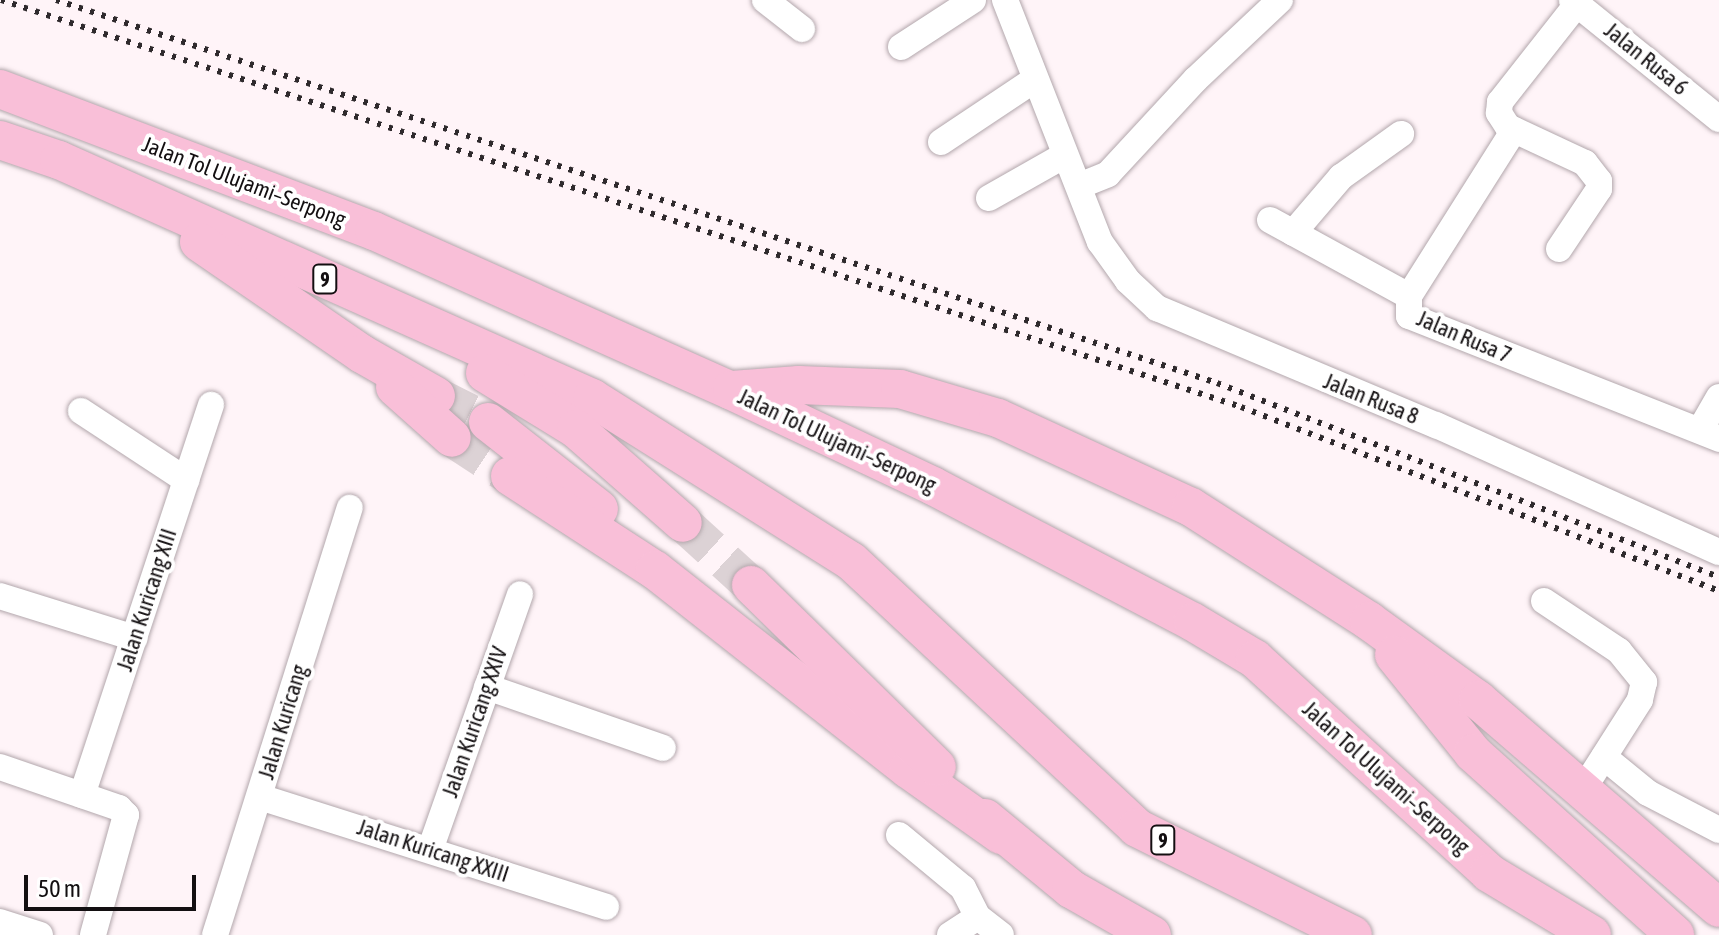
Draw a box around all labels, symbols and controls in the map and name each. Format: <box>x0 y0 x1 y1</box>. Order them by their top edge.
street label: Jalan Rusa 6 <box>1599 17 1693 101</box>
street label: Jalan Tol Ulujami–Serpong <box>139 131 349 233</box>
road number: 9 <box>311 263 339 295</box>
street label: Jalan Rusa 7 <box>1413 305 1515 369</box>
street label: Jalan Rusa 8 <box>1320 368 1422 430</box>
street label: Jalan Tol Ulujami–Serpong <box>734 383 940 499</box>
street label: Jalan Kuricang XIII <box>112 526 182 674</box>
street label: Jalan Kuricang XXIV <box>437 643 513 801</box>
street label: Jalan Kuricang <box>253 662 313 782</box>
street label: Jalan Tol Ulujami–Serpong <box>1297 696 1475 860</box>
street label: Jalan Kuricang XXIII <box>354 814 512 888</box>
road number: 9 <box>1149 824 1177 856</box>
scale bar <box>28 859 200 909</box>
text: 50 m <box>38 875 81 902</box>

